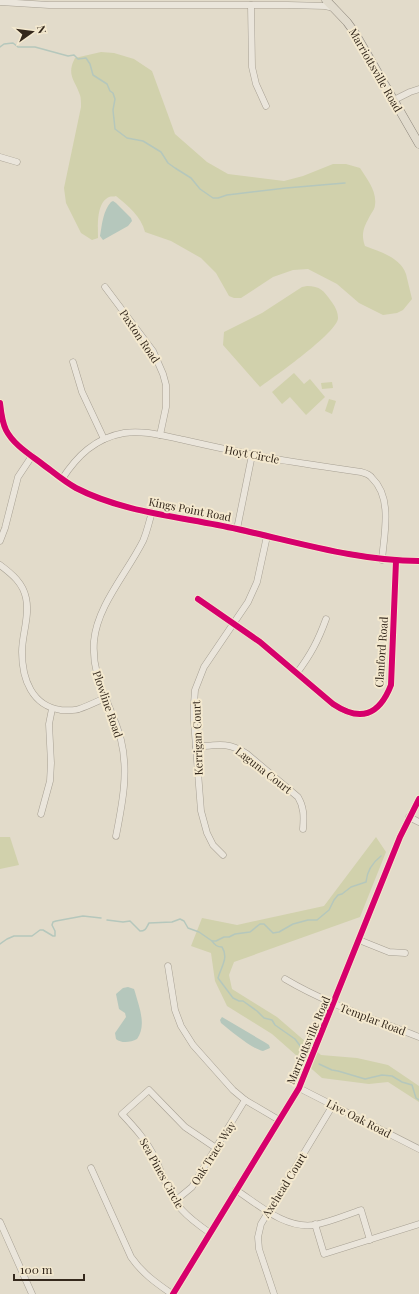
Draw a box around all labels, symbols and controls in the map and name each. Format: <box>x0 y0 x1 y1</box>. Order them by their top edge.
north arrow <box>12 12 52 52</box>
text: N <box>34 24 50 35</box>
street label: Marriottsville Road <box>346 25 406 115</box>
street label: Paxton Road <box>116 306 164 366</box>
street label: Hoyt Circle <box>223 441 281 467</box>
street label: Kings Point Road <box>147 494 233 524</box>
street label: Clanford Road <box>371 615 391 688</box>
street label: Plowline Road <box>90 669 127 740</box>
street label: Kerrigan Court <box>188 700 206 776</box>
street label: Laguna Court <box>233 743 295 797</box>
street label: Marriottsville Road <box>283 993 334 1086</box>
street label: Templar Road <box>338 1000 409 1039</box>
street label: Live Oak Road <box>324 1095 394 1141</box>
street label: Oak Trace Way <box>187 1118 239 1188</box>
street label: Sea Pines Circle <box>136 1135 188 1211</box>
street label: Axehead Court <box>258 1150 310 1221</box>
scale bar <box>14 1256 84 1282</box>
text: 100 m <box>20 1261 53 1277</box>

